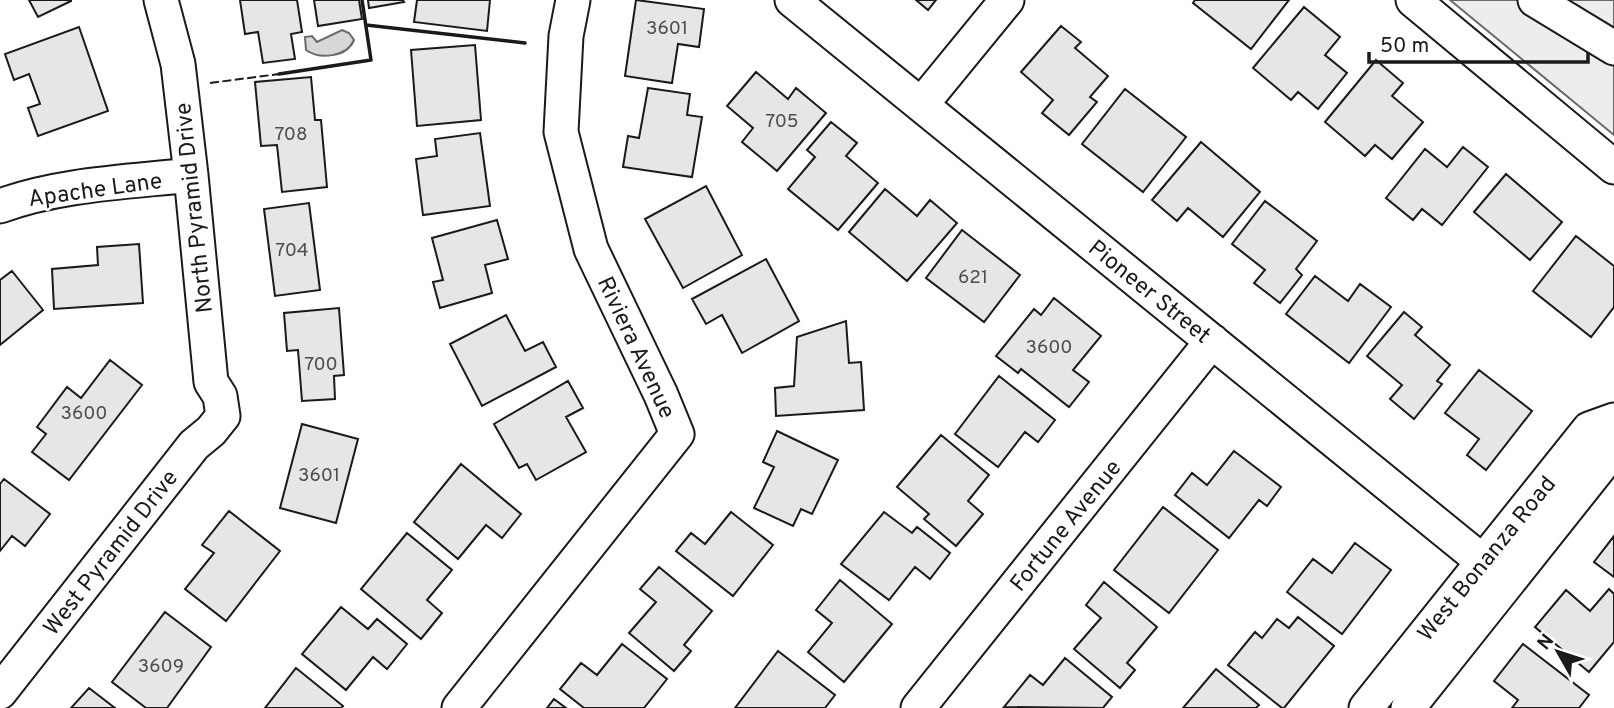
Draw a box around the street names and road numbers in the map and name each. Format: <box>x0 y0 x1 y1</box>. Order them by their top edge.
street label: North Pyramid Drive <box>170 101 221 314</box>
street label: Apache Lane <box>27 168 164 215</box>
street label: Pioneer Street <box>1081 235 1216 351</box>
street label: Riviera Avenue <box>589 272 680 424</box>
street label: Fortune Avenue <box>1005 455 1129 598</box>
street label: West Pyramid Drive <box>38 465 186 642</box>
street label: West Bonanza Road <box>1412 471 1564 648</box>

